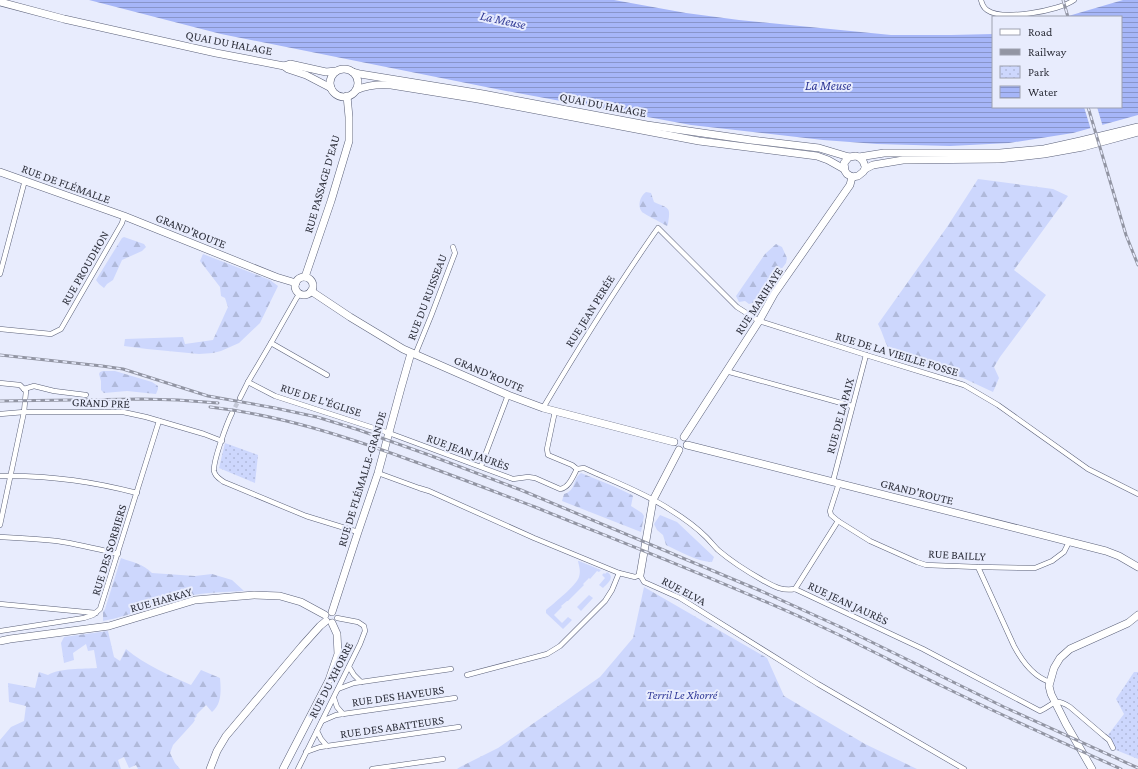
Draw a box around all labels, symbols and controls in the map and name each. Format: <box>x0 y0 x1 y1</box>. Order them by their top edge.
water label: La Meuse <box>479 8 527 32</box>
legend <box>992 16 1122 108</box>
text: Road <box>1028 25 1053 39</box>
street label: QUAI DU HALAGE <box>185 28 274 58</box>
text: Railway <box>1028 45 1067 59</box>
text: Park <box>1028 65 1050 79</box>
water label: La Meuse <box>805 78 851 93</box>
text: Water <box>1028 85 1058 99</box>
street label: QUAI DU HALAGE <box>559 90 648 120</box>
street label: RUE PASSAGE D'EAU <box>301 133 343 235</box>
street label: RUE DE FLÉMALLE <box>20 161 113 207</box>
street label: GRAND'ROUTE <box>154 211 229 252</box>
street label: RUE PROUDHON <box>58 228 112 308</box>
street label: RUE DU RUISSEAU <box>404 252 450 342</box>
street label: RUE MARIHAYE <box>732 264 786 337</box>
street label: RUE JEAN PERÉE <box>562 272 618 350</box>
street label: RUE DE LA VIEILLE FOSSE <box>834 329 961 380</box>
street label: GRAND'ROUTE <box>452 353 527 395</box>
street label: RUE DE LA PAIX <box>823 376 857 455</box>
street label: RUE DE L'ÉGLISE <box>279 380 364 420</box>
street label: GRAND PRÉ <box>72 395 131 411</box>
street label: RUE DE FLÉMALLE-GRANDE <box>335 409 389 548</box>
street label: RUE JEAN JAURÈS <box>425 431 512 474</box>
street label: GRAND'ROUTE <box>879 476 955 508</box>
street label: RUE DES SORBIERS <box>88 502 130 597</box>
street label: RUE BAILLY <box>928 547 987 564</box>
street label: RUE ELVA <box>659 574 709 609</box>
street label: RUE JEAN JAURÈS <box>806 578 891 628</box>
street label: RUE HARKAY <box>128 584 194 616</box>
street label: RUE DU XHORRE <box>306 639 356 720</box>
street label: RUE DES HAVEURS <box>351 683 445 709</box>
park label: Terril Le Xhorré <box>647 688 719 702</box>
street label: RUE DES ABATTEURS <box>339 713 445 741</box>

